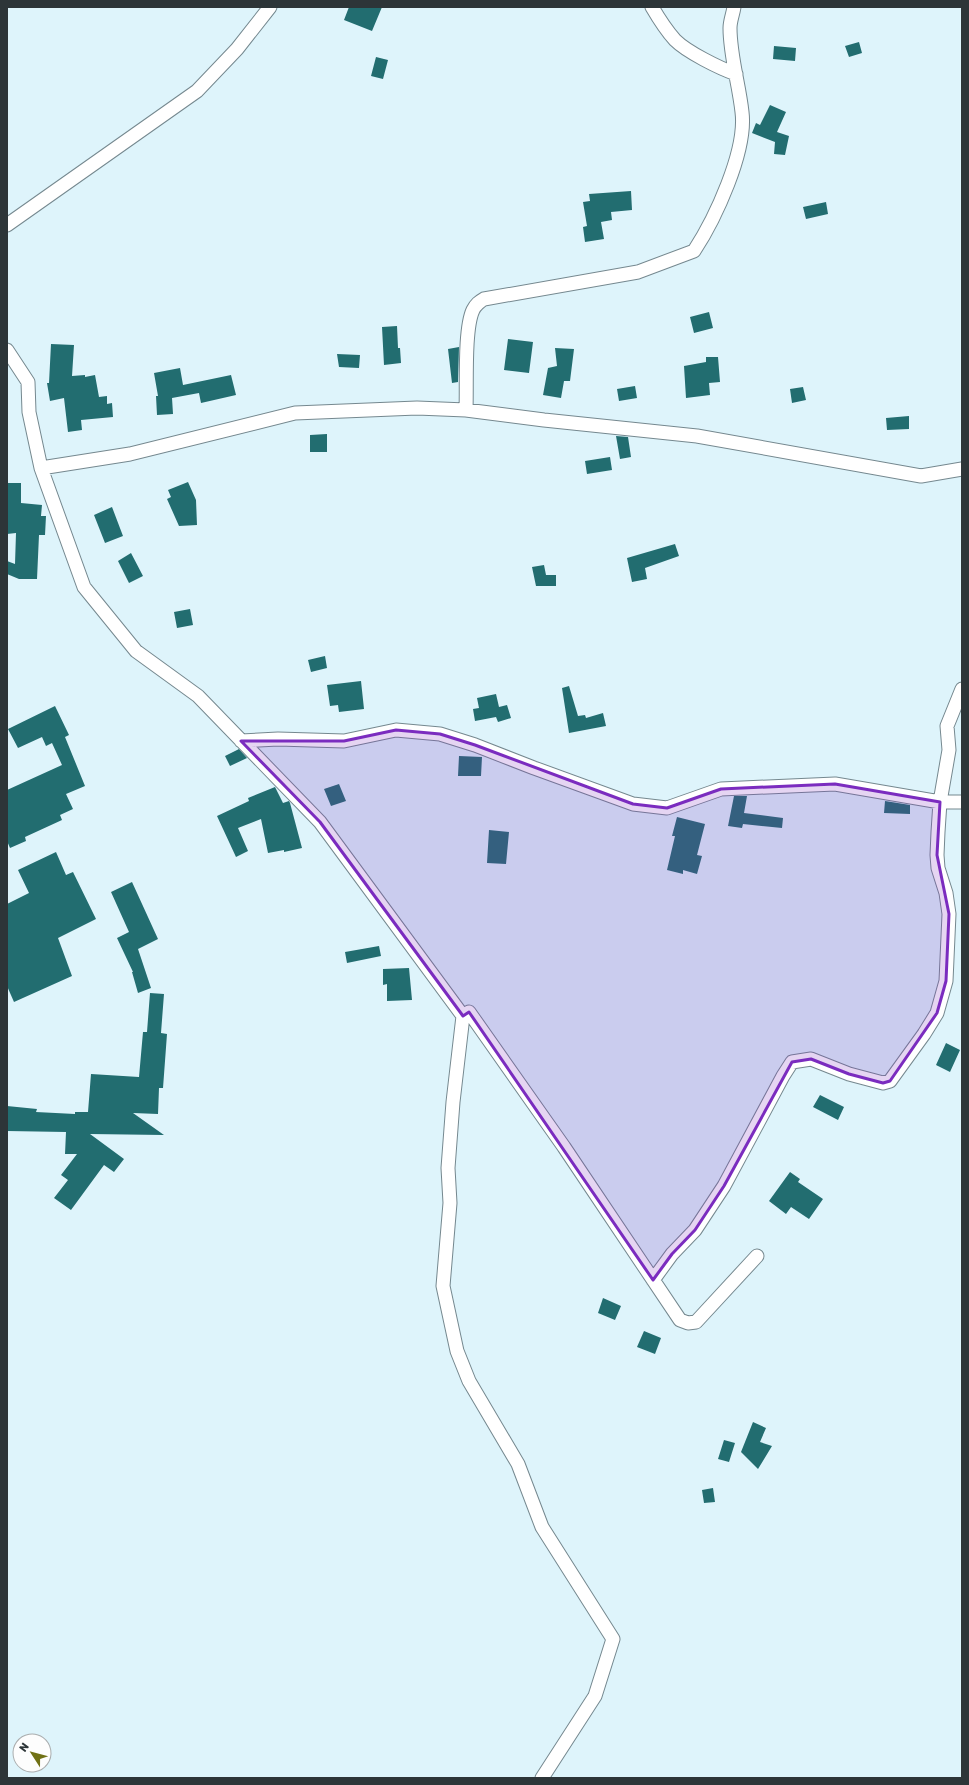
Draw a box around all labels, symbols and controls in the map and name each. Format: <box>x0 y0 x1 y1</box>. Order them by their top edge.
north arrow <box>12 1733 52 1773</box>
text: N <box>17 1740 32 1754</box>

